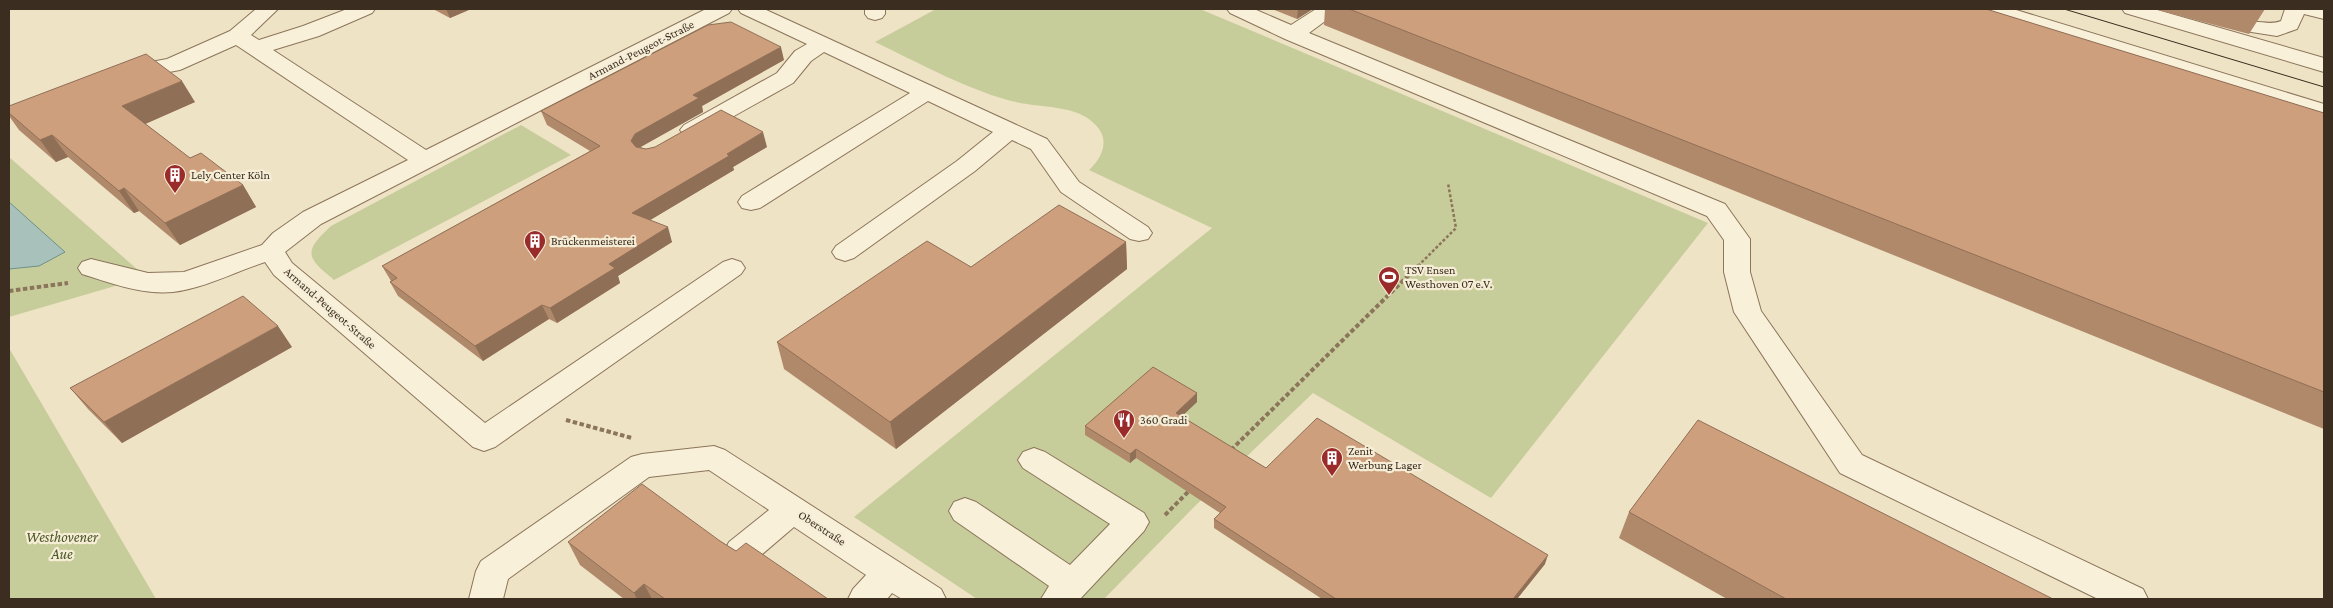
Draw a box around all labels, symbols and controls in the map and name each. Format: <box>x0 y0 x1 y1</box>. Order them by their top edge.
street label: Armand-Peugeot-Straße <box>586 17 696 83</box>
building icon: Lely Center Köln <box>163 163 187 194</box>
place label: Lely Center Köln <box>191 168 270 182</box>
building icon: Brückenmeisterei <box>523 229 547 260</box>
place label: Brückenmeisterei <box>551 234 635 248</box>
place label: TSV Ensen Westhoven 07 e.V. <box>1405 263 1493 291</box>
street label: Armand-Peugeot-Straße <box>281 264 379 352</box>
sports icon: TSV Ensen Westhoven 07 e.V. <box>1377 265 1401 296</box>
restaurant icon: 360 Gradi <box>1112 408 1136 439</box>
place label: 360 Gradi <box>1140 413 1187 427</box>
place label: Zenit Werbung Lager <box>1348 444 1423 472</box>
building icon: Zenit Werbung Lager <box>1320 446 1344 477</box>
street label: Oberstraße <box>796 507 848 549</box>
park label: Westhovener Aue <box>26 529 99 562</box>

